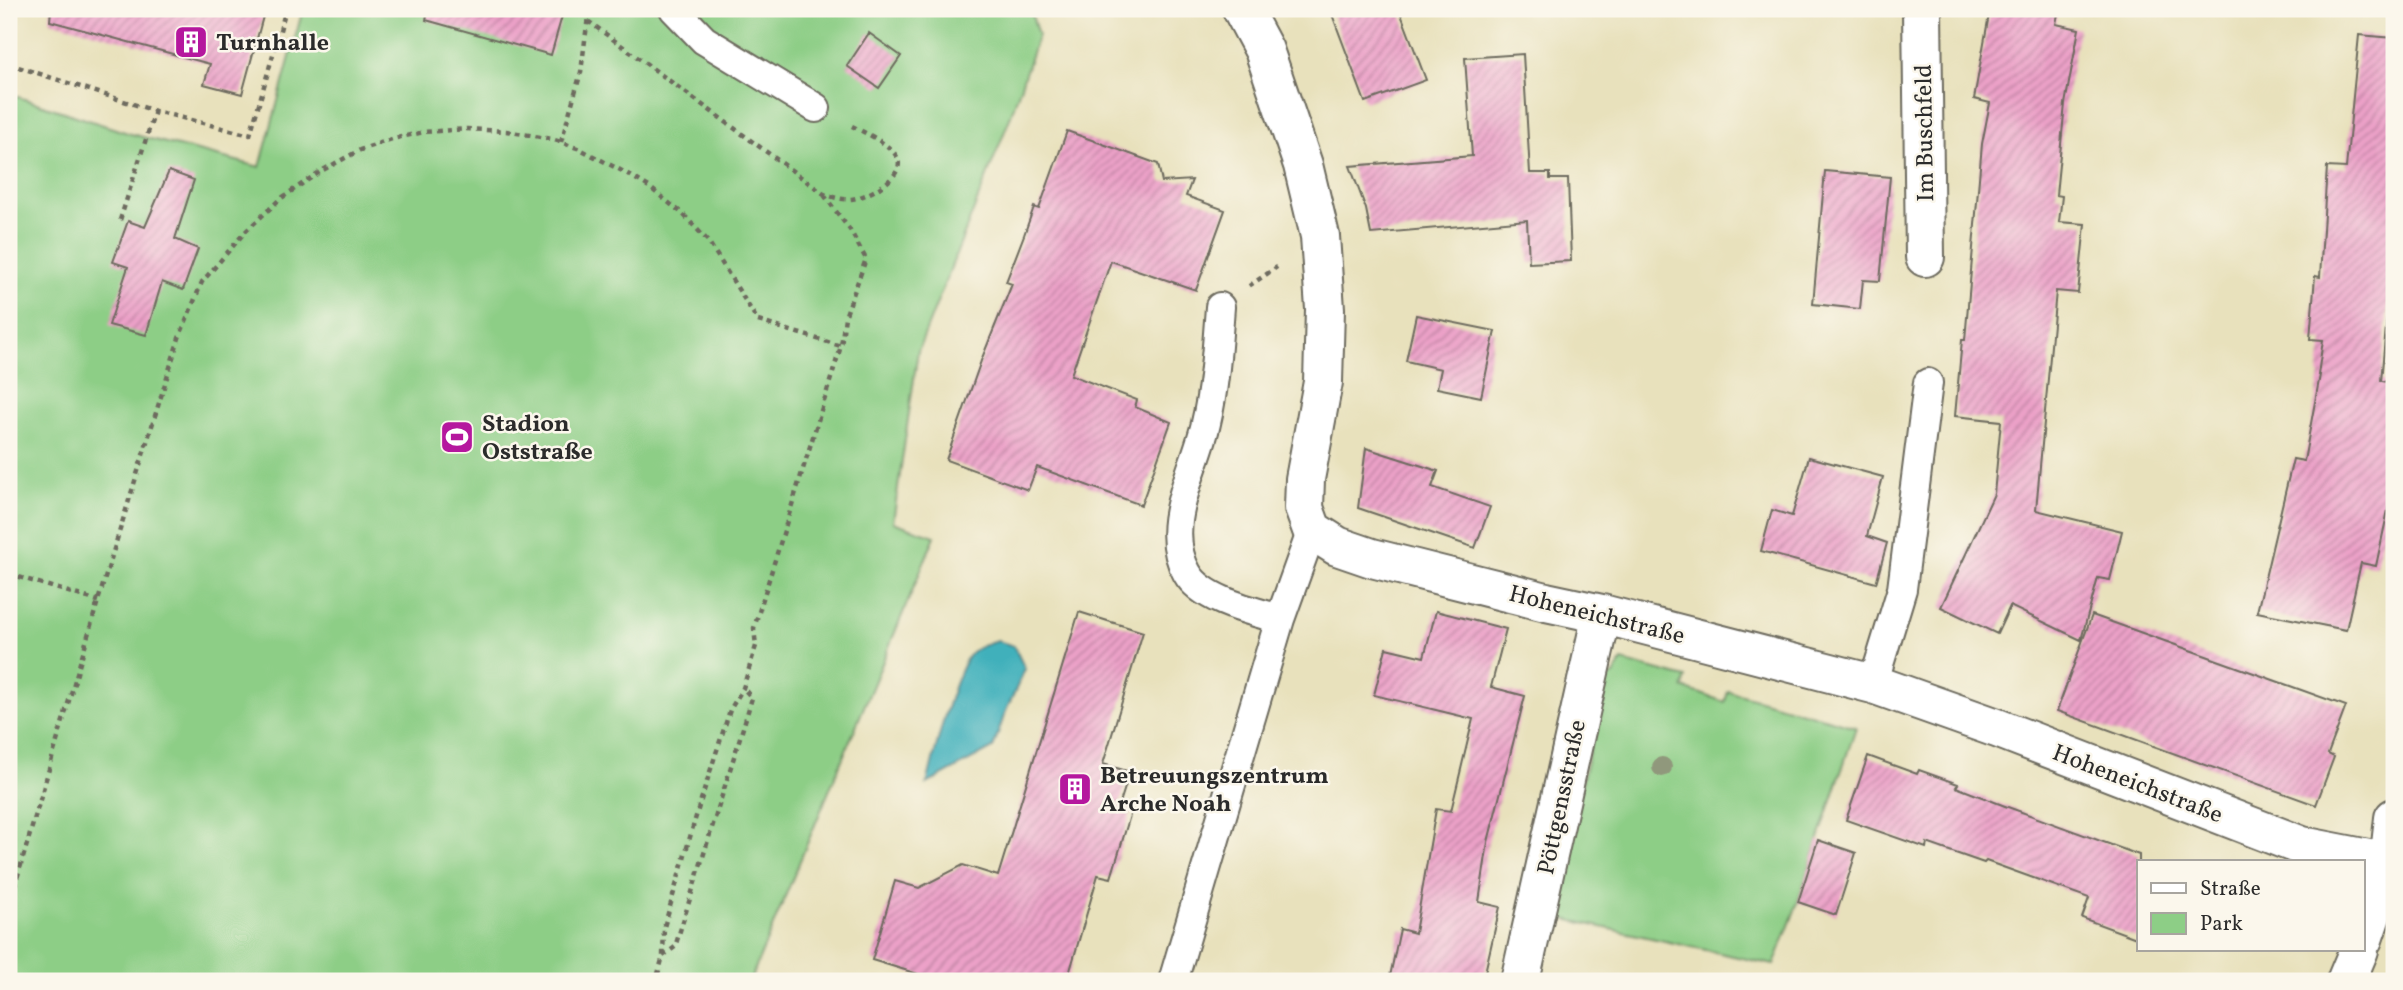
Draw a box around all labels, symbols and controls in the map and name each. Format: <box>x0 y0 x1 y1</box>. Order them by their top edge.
building icon: Turnhalle <box>172 23 210 61</box>
place label: Turnhalle <box>216 27 329 61</box>
street label: Im Buschfeld <box>1908 64 1944 202</box>
place label: Stadion Oststraße <box>482 408 593 470</box>
sports icon: Stadion Oststraße <box>438 418 476 456</box>
street label: Hoheneichstraße <box>1505 578 1688 654</box>
street label: Pöttgensstraße <box>1530 717 1596 878</box>
street label: Hoheneichstraße <box>2047 737 2227 833</box>
place label: Betreuungszentrum Arche Noah <box>1100 760 1329 822</box>
building icon: Betreuungszentrum Arche Noah <box>1056 770 1094 808</box>
legend <box>2137 860 2364 951</box>
text: Straße <box>2200 875 2261 904</box>
text: Park <box>2200 910 2243 939</box>

